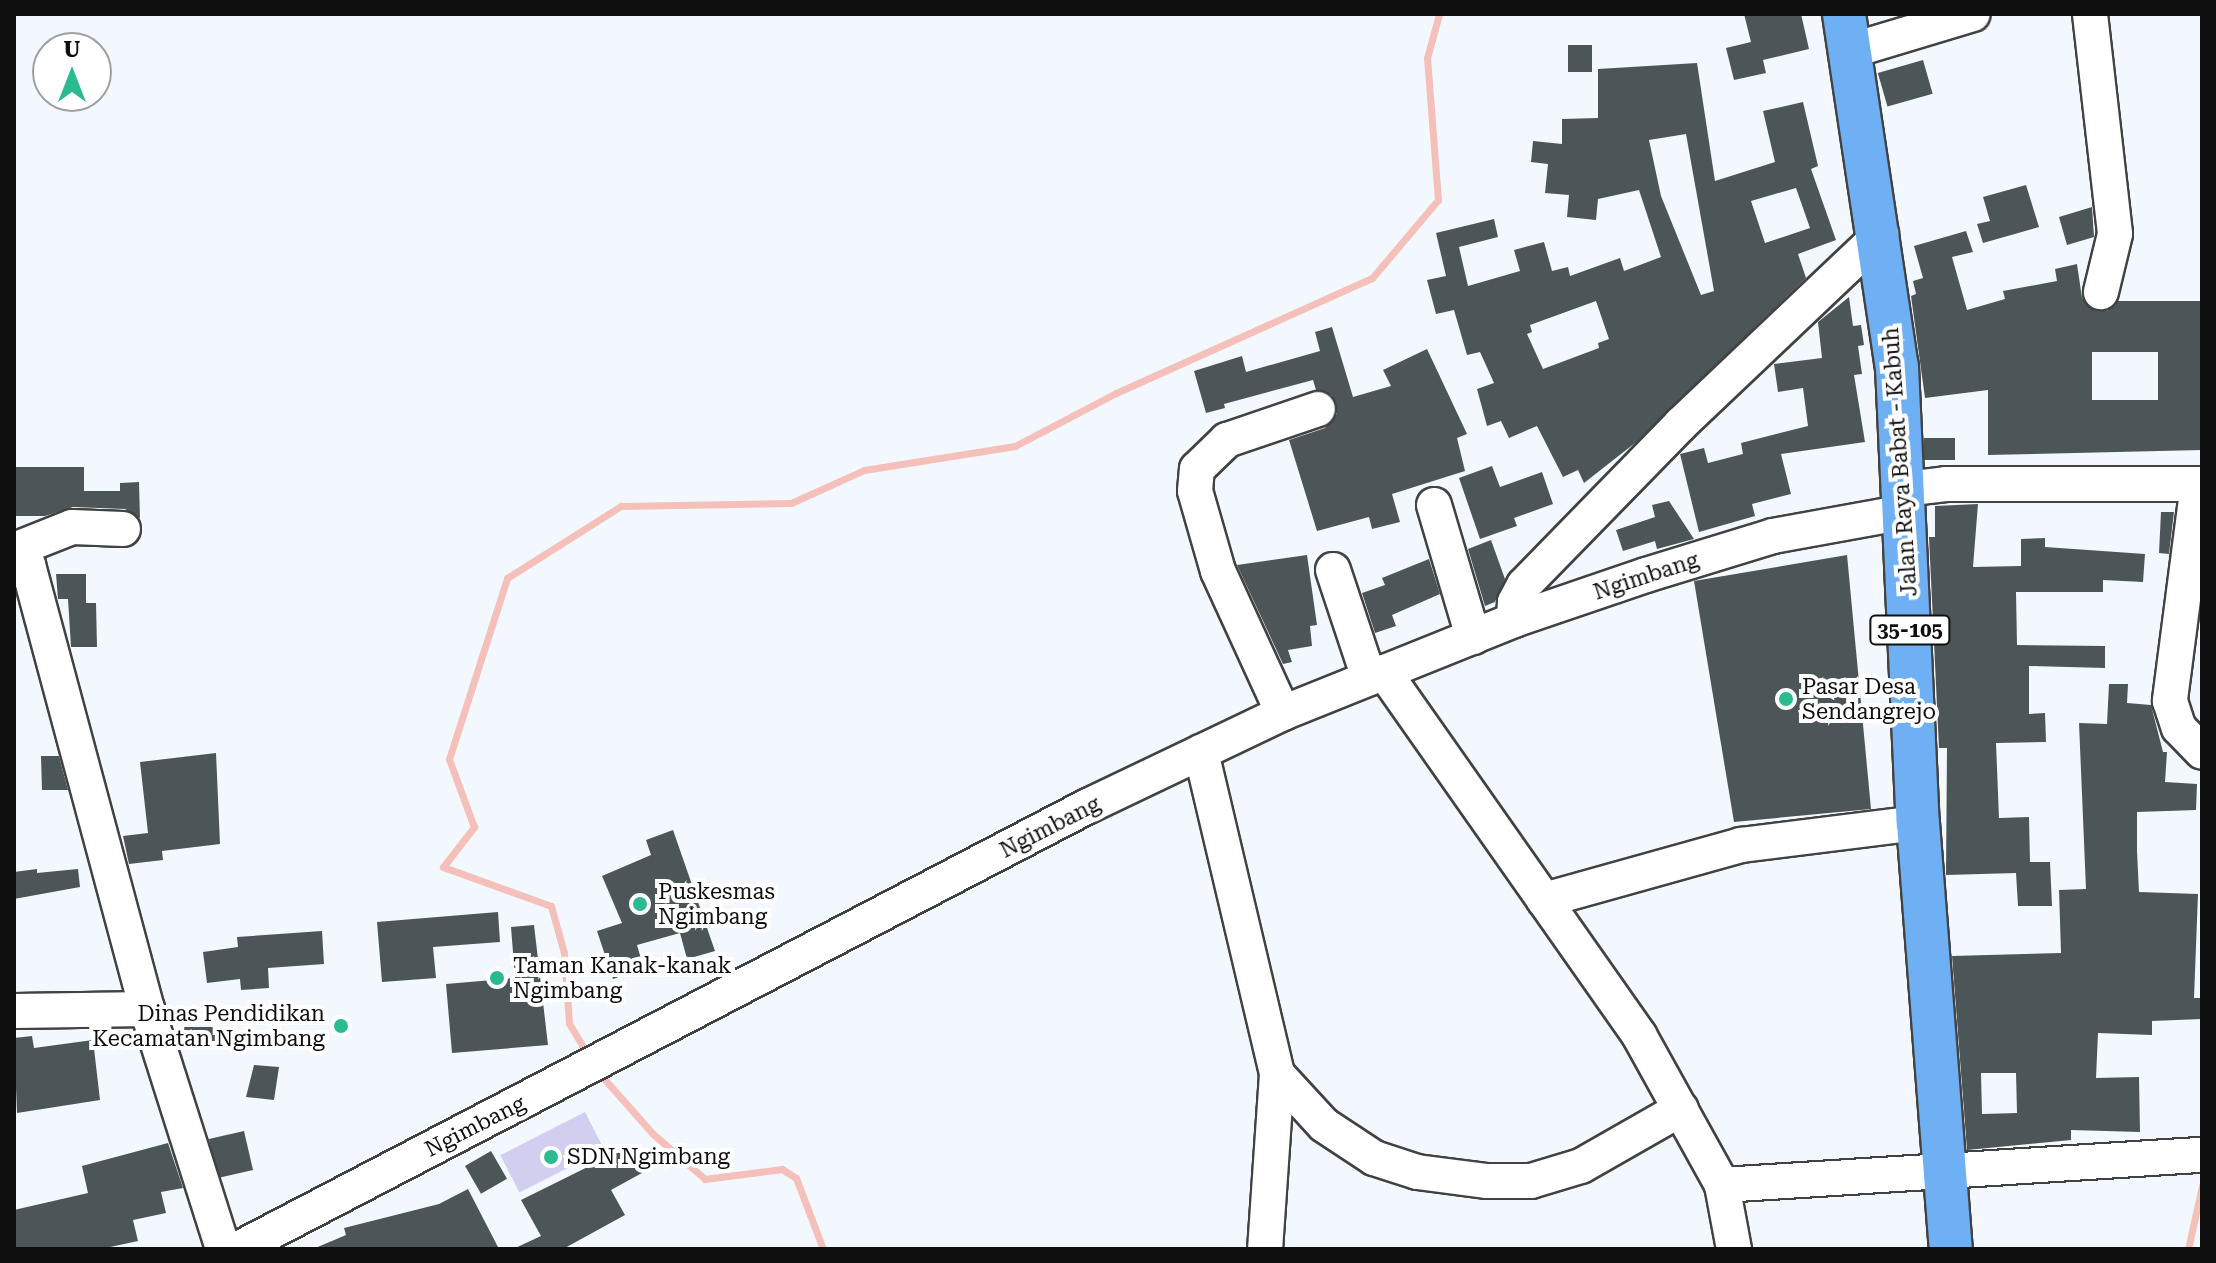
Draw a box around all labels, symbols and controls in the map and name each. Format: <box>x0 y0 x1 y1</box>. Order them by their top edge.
north arrow <box>32 32 112 112</box>
text: U <box>64 37 80 62</box>
street label: Jalan Raya Babat - Kabuh <box>1877 327 1923 597</box>
street label: Ngimbang <box>1590 547 1702 605</box>
road number: 35-105 <box>1868 614 1952 646</box>
place label: Pasar Desa Sendangrejo <box>1802 673 1936 724</box>
marker: Pasar Desa Sendangrejo <box>1777 690 1795 708</box>
street label: Ngimbang <box>995 790 1105 864</box>
place label: Puskesmas Ngimbang <box>658 878 775 930</box>
marker: Puskesmas Ngimbang <box>629 893 651 915</box>
place label: Taman Kanak-kanak Ngimbang <box>513 952 732 1004</box>
marker: Taman Kanak-kanak Ngimbang <box>488 969 506 987</box>
place label: Dinas Pendidikan Kecamatan Ngimbang <box>92 1000 325 1052</box>
marker: Dinas Pendidikan Kecamatan Ngimbang <box>332 1017 350 1035</box>
street label: Ngimbang <box>420 1089 530 1163</box>
place label: SDN Ngimbang <box>567 1144 730 1170</box>
marker: SDN Ngimbang <box>542 1148 560 1166</box>

